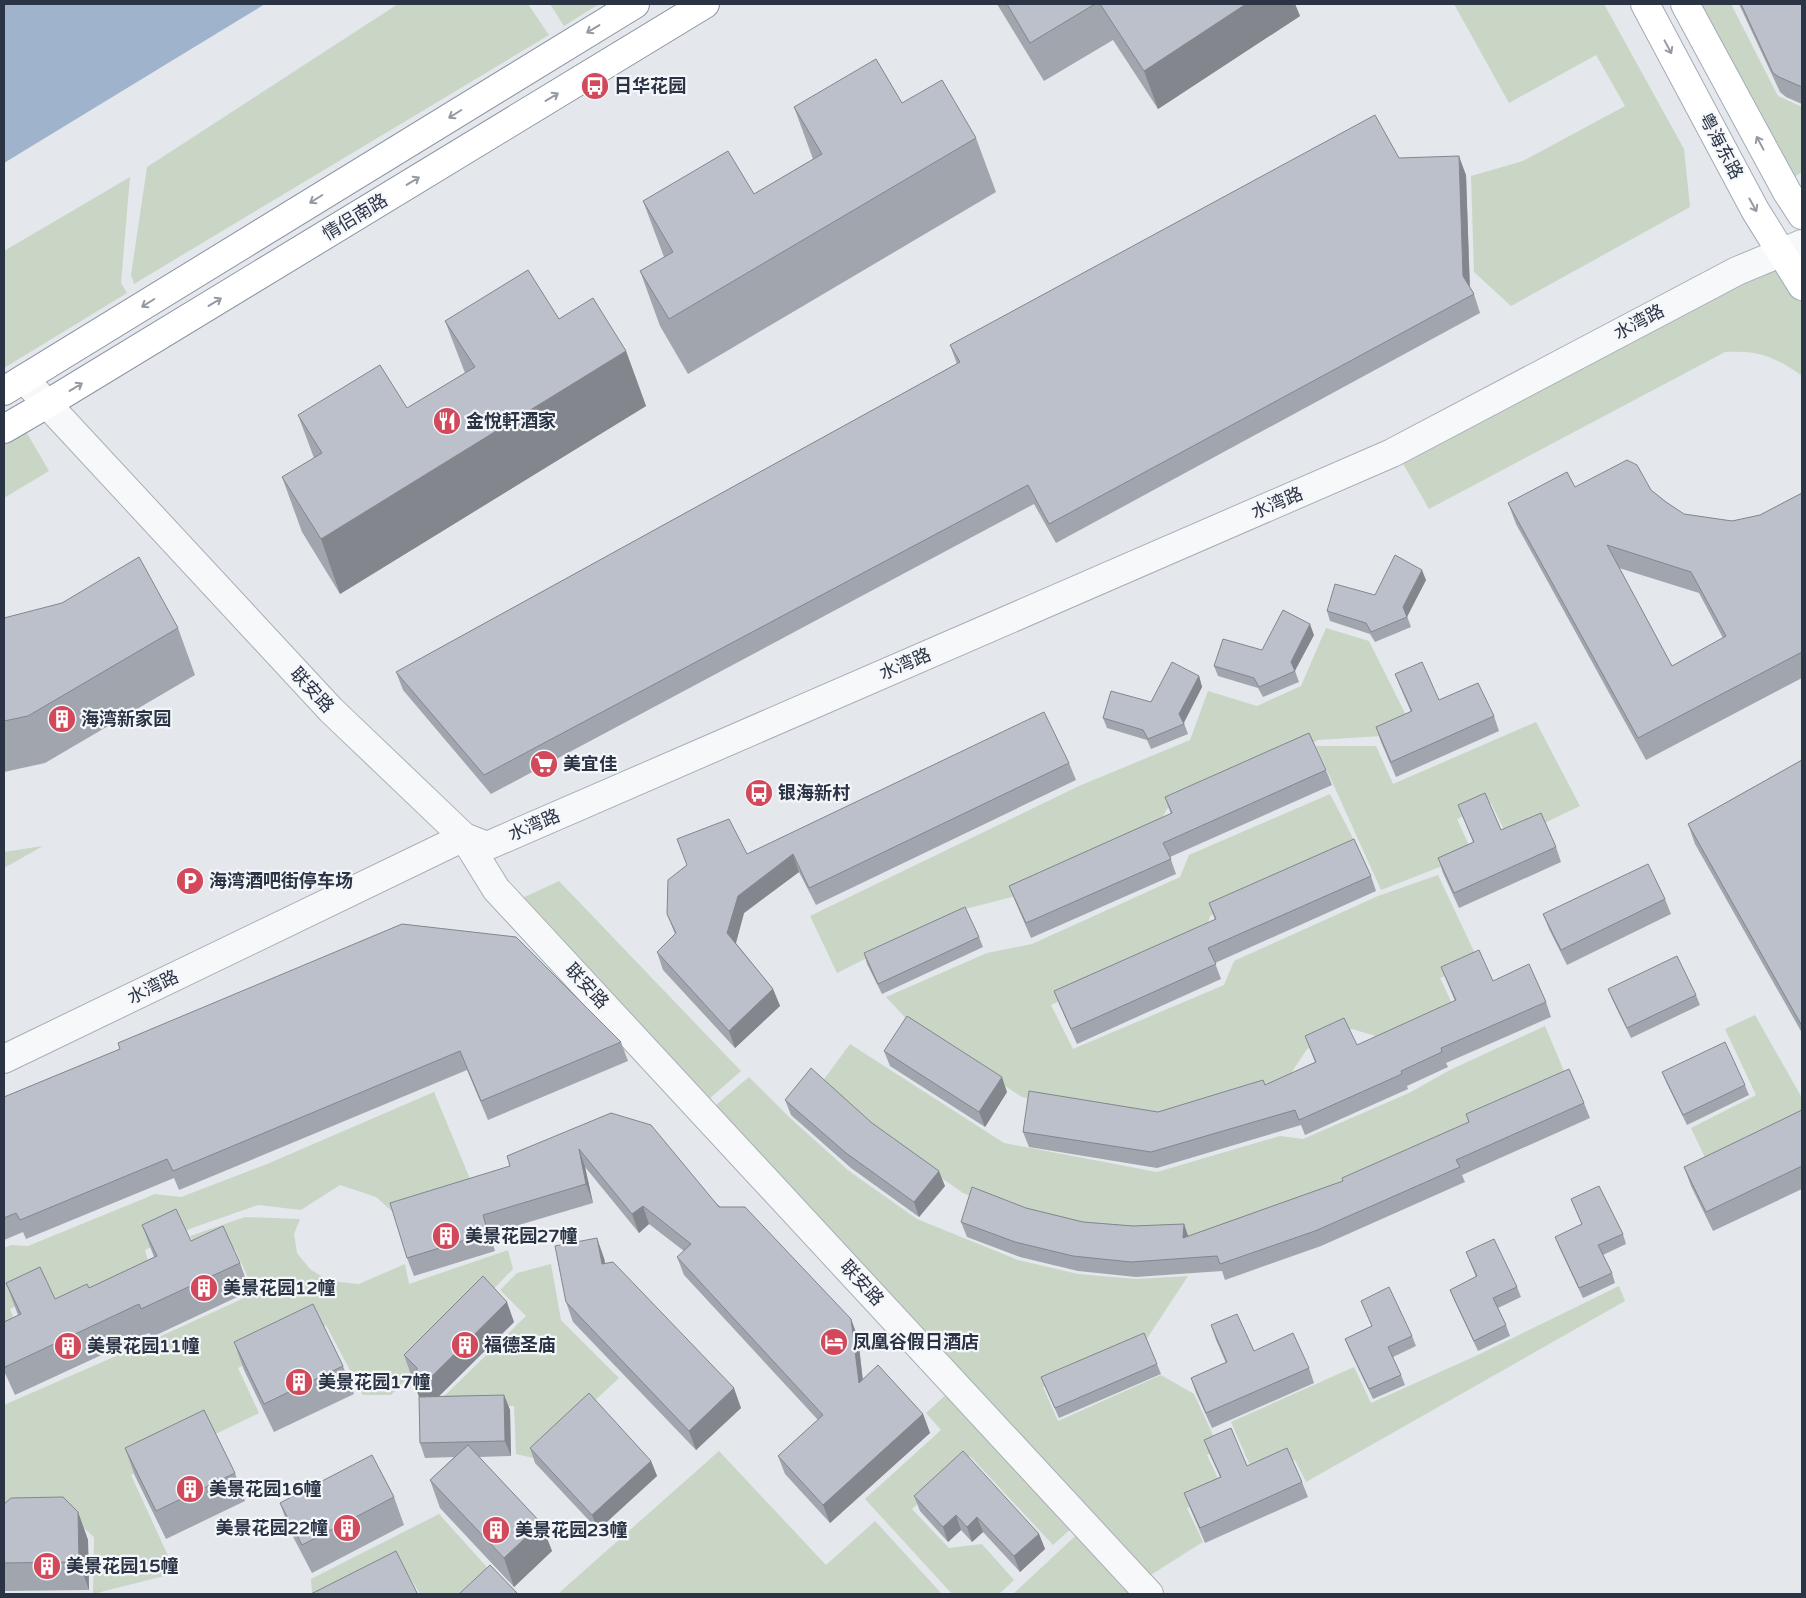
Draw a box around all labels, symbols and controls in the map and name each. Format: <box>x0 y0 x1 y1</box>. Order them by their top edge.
one-way arrow <box>587 25 601 35</box>
one-way arrow <box>1663 39 1673 53</box>
bus stop icon: 日华花园 <box>580 71 610 101</box>
place label: 日华花园 <box>614 75 686 97</box>
one-way arrow <box>545 91 559 101</box>
street label: 粤海东路 <box>1694 109 1748 183</box>
one-way arrow <box>448 110 462 120</box>
one-way arrow <box>1755 135 1765 150</box>
one-way arrow <box>406 176 420 186</box>
street label: 情侣南路 <box>318 189 392 245</box>
one-way arrow <box>310 195 324 205</box>
one-way arrow <box>1748 198 1758 212</box>
one-way arrow <box>207 297 221 307</box>
one-way arrow <box>142 298 156 308</box>
street label: 水湾路 <box>1610 300 1668 344</box>
one-way arrow <box>68 381 82 391</box>
restaurant icon: 金悅軒酒家 <box>432 406 462 436</box>
place label: 金悅軒酒家 <box>466 410 556 432</box>
street label: 水湾路 <box>1248 482 1306 524</box>
street label: 水湾路 <box>876 643 934 685</box>
street label: 联安路 <box>286 663 338 717</box>
building icon: 海湾新家园 <box>47 704 77 734</box>
place label: 海湾新家园 <box>81 708 171 730</box>
supermarket icon: 美宜佳 <box>529 749 559 779</box>
place label: 美宜佳 <box>563 753 617 775</box>
bus stop icon: 银海新村 <box>744 778 774 808</box>
place label: 银海新村 <box>778 782 850 804</box>
street label: 水湾路 <box>505 804 563 846</box>
parking icon: 海湾酒吧街停车场 <box>175 866 205 896</box>
place label: 海湾酒吧街停车场 <box>209 870 353 892</box>
street label: 联安路 <box>561 959 613 1013</box>
street label: 水湾路 <box>124 965 182 1009</box>
building icon: 美景花园27幢 <box>431 1221 461 1251</box>
place label: 美景花园27幢 <box>465 1225 578 1247</box>
street label: 联安路 <box>836 1256 888 1310</box>
building icon: 美景花园12幢 <box>189 1273 219 1303</box>
place label: 美景花园12幢 <box>223 1277 336 1299</box>
hotel icon: 凤凰谷假日酒店 <box>819 1327 849 1357</box>
building icon: 福德圣庙 <box>450 1330 480 1360</box>
building icon: 美景花园11幢 <box>53 1331 83 1361</box>
place label: 凤凰谷假日酒店 <box>853 1331 979 1353</box>
place label: 福德圣庙 <box>484 1334 556 1356</box>
place label: 美景花园11幢 <box>87 1335 200 1357</box>
building icon: 美景花园17幢 <box>284 1367 314 1397</box>
place label: 美景花园17幢 <box>318 1371 431 1393</box>
building icon: 美景花园16幢 <box>175 1474 205 1504</box>
place label: 美景花园16幢 <box>209 1478 322 1500</box>
building icon: 美景花园22幢 <box>332 1513 362 1543</box>
building icon: 美景花园23幢 <box>481 1515 511 1545</box>
place label: 美景花园22幢 <box>215 1517 328 1539</box>
place label: 美景花园23幢 <box>515 1519 628 1541</box>
building icon: 美景花园15幢 <box>32 1551 62 1581</box>
place label: 美景花园15幢 <box>66 1555 179 1577</box>

